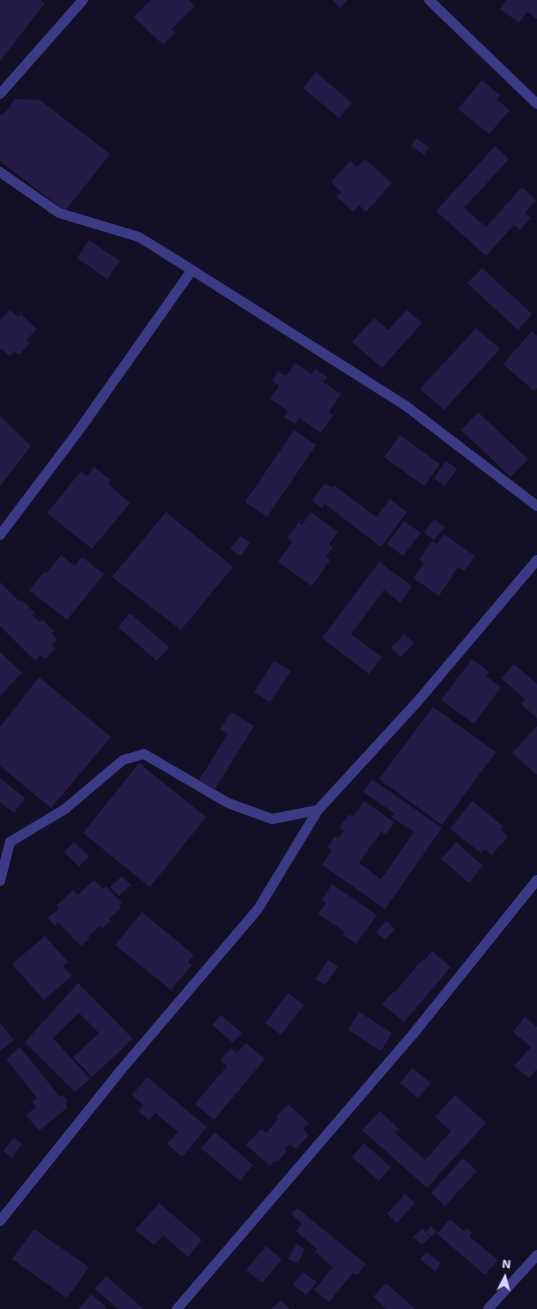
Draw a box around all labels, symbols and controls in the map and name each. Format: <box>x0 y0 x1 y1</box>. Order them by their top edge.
north arrow <box>485 1257 525 1297</box>
text: N <box>501 1258 512 1272</box>

